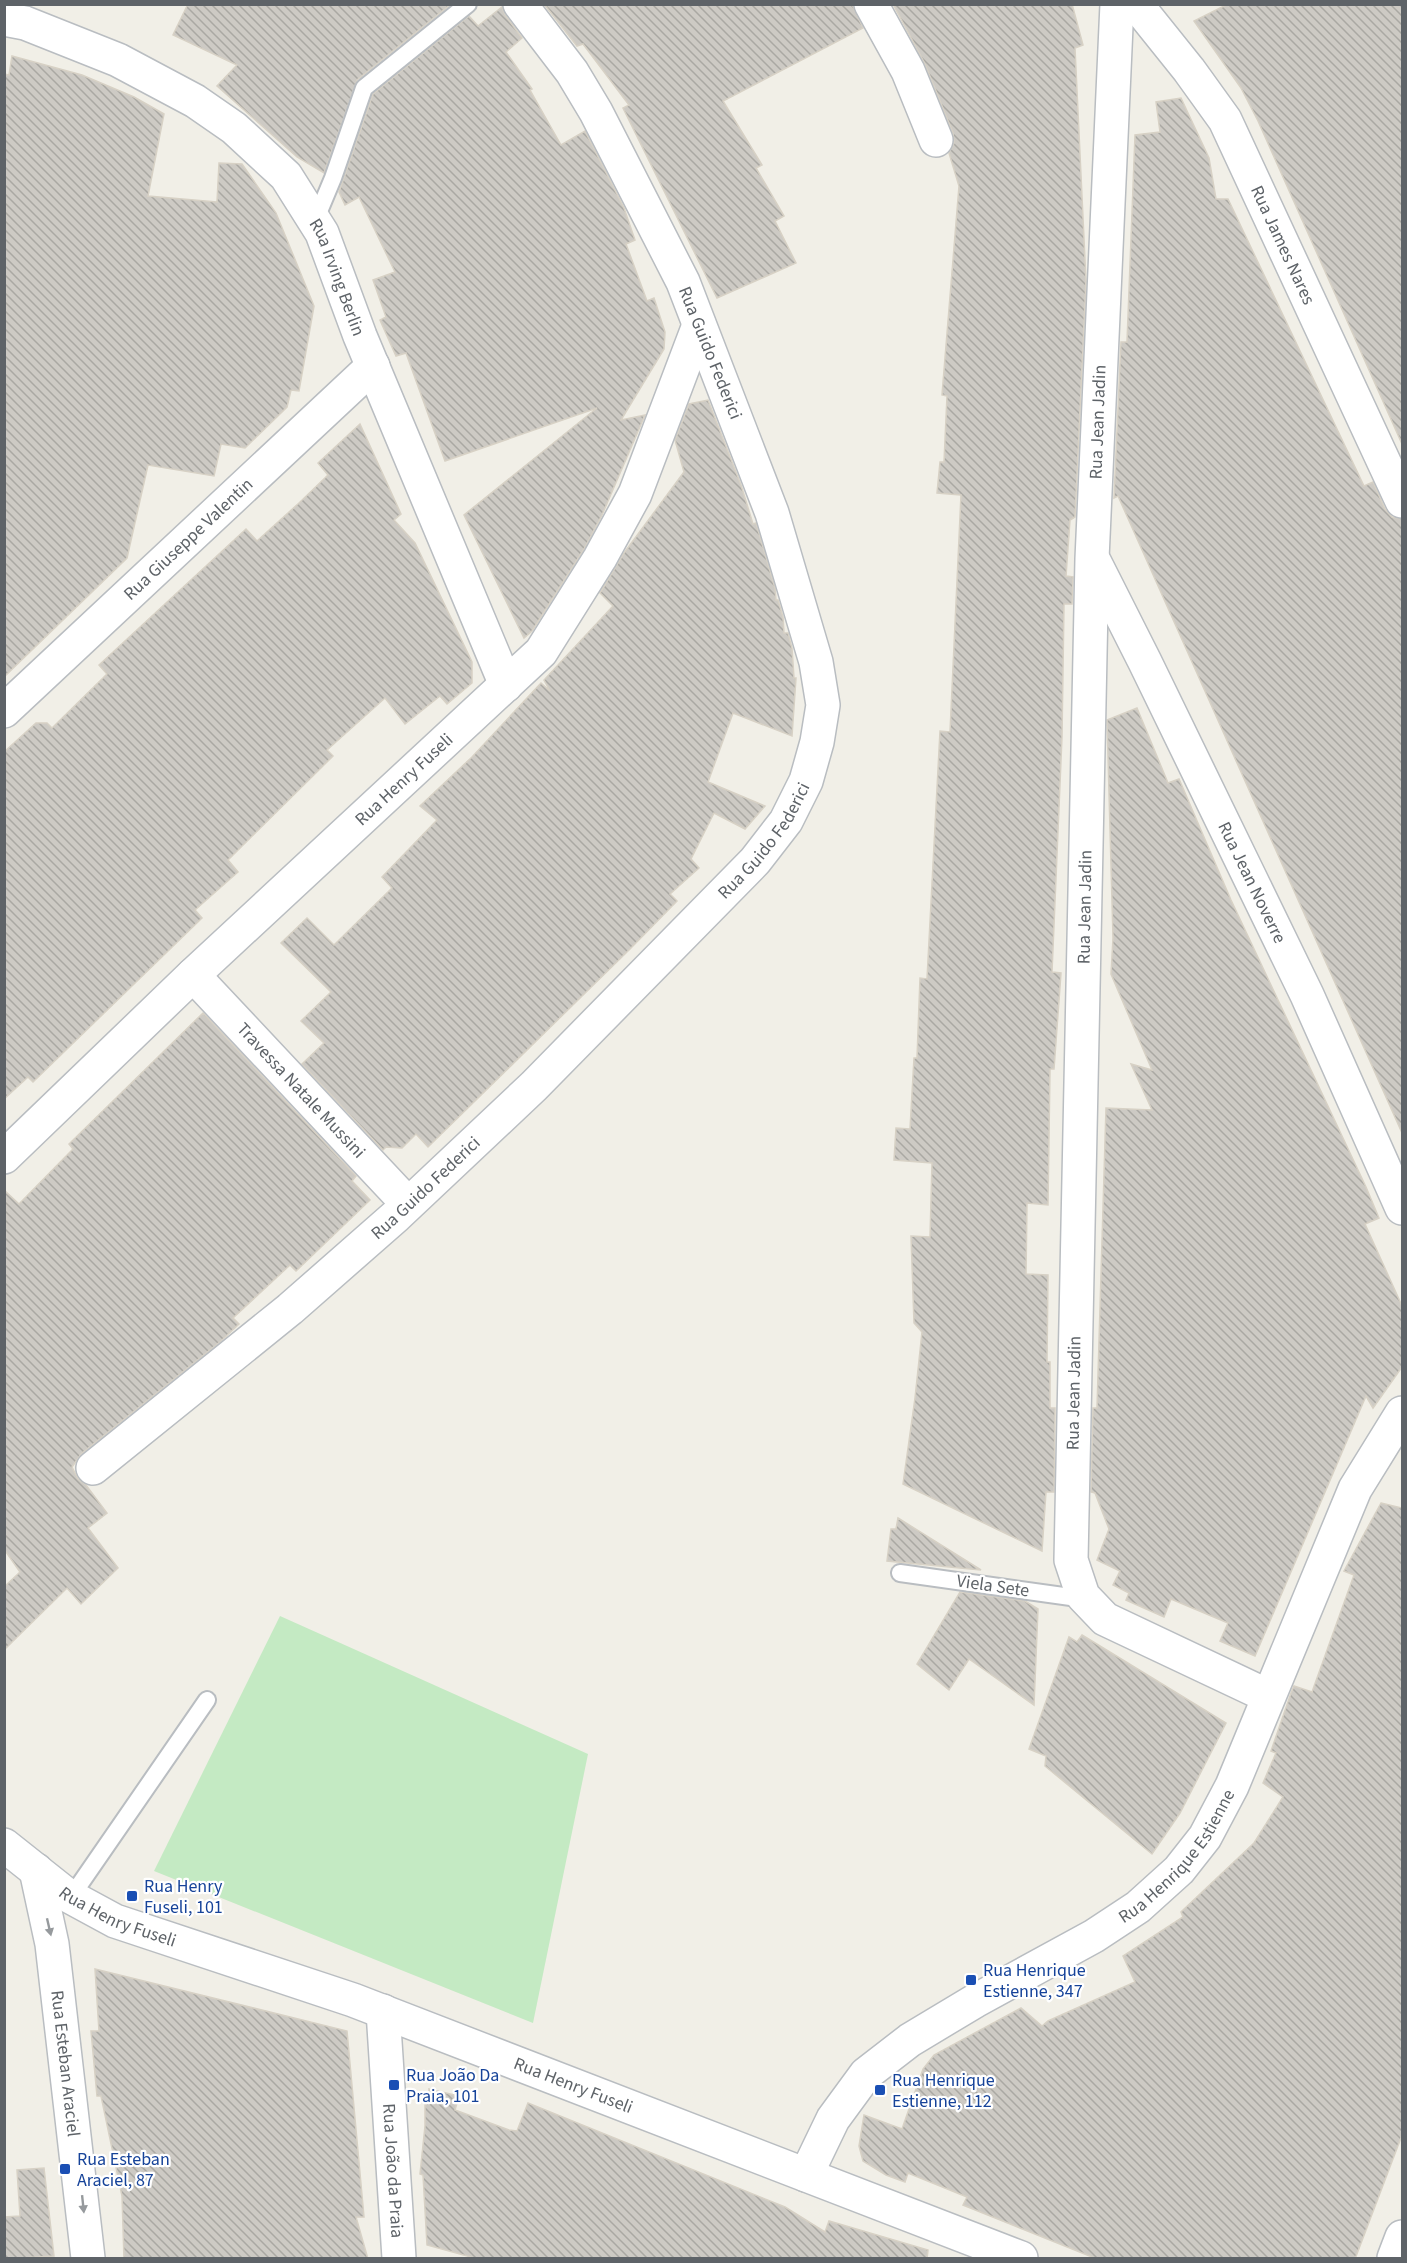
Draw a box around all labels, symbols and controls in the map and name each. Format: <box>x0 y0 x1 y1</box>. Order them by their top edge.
street label: Rua James Nares <box>1245 181 1321 309</box>
street label: Rua Irving Berlin <box>303 213 371 339</box>
street label: Rua Guido Federici <box>672 283 748 423</box>
street label: Rua Jean Jadin <box>1084 364 1112 480</box>
street label: Rua Giuseppe Valentin <box>118 472 258 606</box>
street label: Rua Henry Fuseli <box>349 727 458 831</box>
street label: Rua Guido Federici <box>712 778 816 905</box>
street label: Rua Jean Noverre <box>1212 817 1292 947</box>
street label: Rua Jean Jadin <box>1072 850 1098 964</box>
street label: Travessa Natale Mussini <box>231 1017 371 1164</box>
street label: Rua Guido Federici <box>365 1130 486 1245</box>
street label: Rua Jean Jadin <box>1061 1336 1087 1450</box>
street label: Viela Sete <box>955 1569 1031 1603</box>
street label: Rua Henrique Estienne <box>1113 1785 1241 1929</box>
place label: Rua Henry Fuseli, 101 <box>144 1874 223 1920</box>
street label: Rua Henry Fuseli <box>53 1881 180 1953</box>
marker: Rua Henry Fuseli, 101 <box>125 1889 139 1903</box>
one-way arrow <box>44 1918 54 1936</box>
place label: Rua Henrique Estienne, 347 <box>983 1958 1086 2004</box>
marker: Rua Henrique Estienne, 347 <box>964 1973 978 1987</box>
street label: Rua Esteban Araciel <box>45 1989 87 2138</box>
street label: Rua Henry Fuseli <box>510 2051 637 2119</box>
place label: Rua João Da Praia, 101 <box>406 2063 499 2109</box>
place label: Rua Henrique Estienne, 112 <box>892 2068 995 2114</box>
marker: Rua João Da Praia, 101 <box>387 2078 401 2092</box>
marker: Rua Henrique Estienne, 112 <box>873 2083 887 2097</box>
street label: Rua João da Praia <box>377 2103 410 2239</box>
place label: Rua Esteban Araciel, 87 <box>77 2147 170 2193</box>
marker: Rua Esteban Araciel, 87 <box>58 2162 72 2176</box>
one-way arrow <box>78 2194 88 2213</box>

